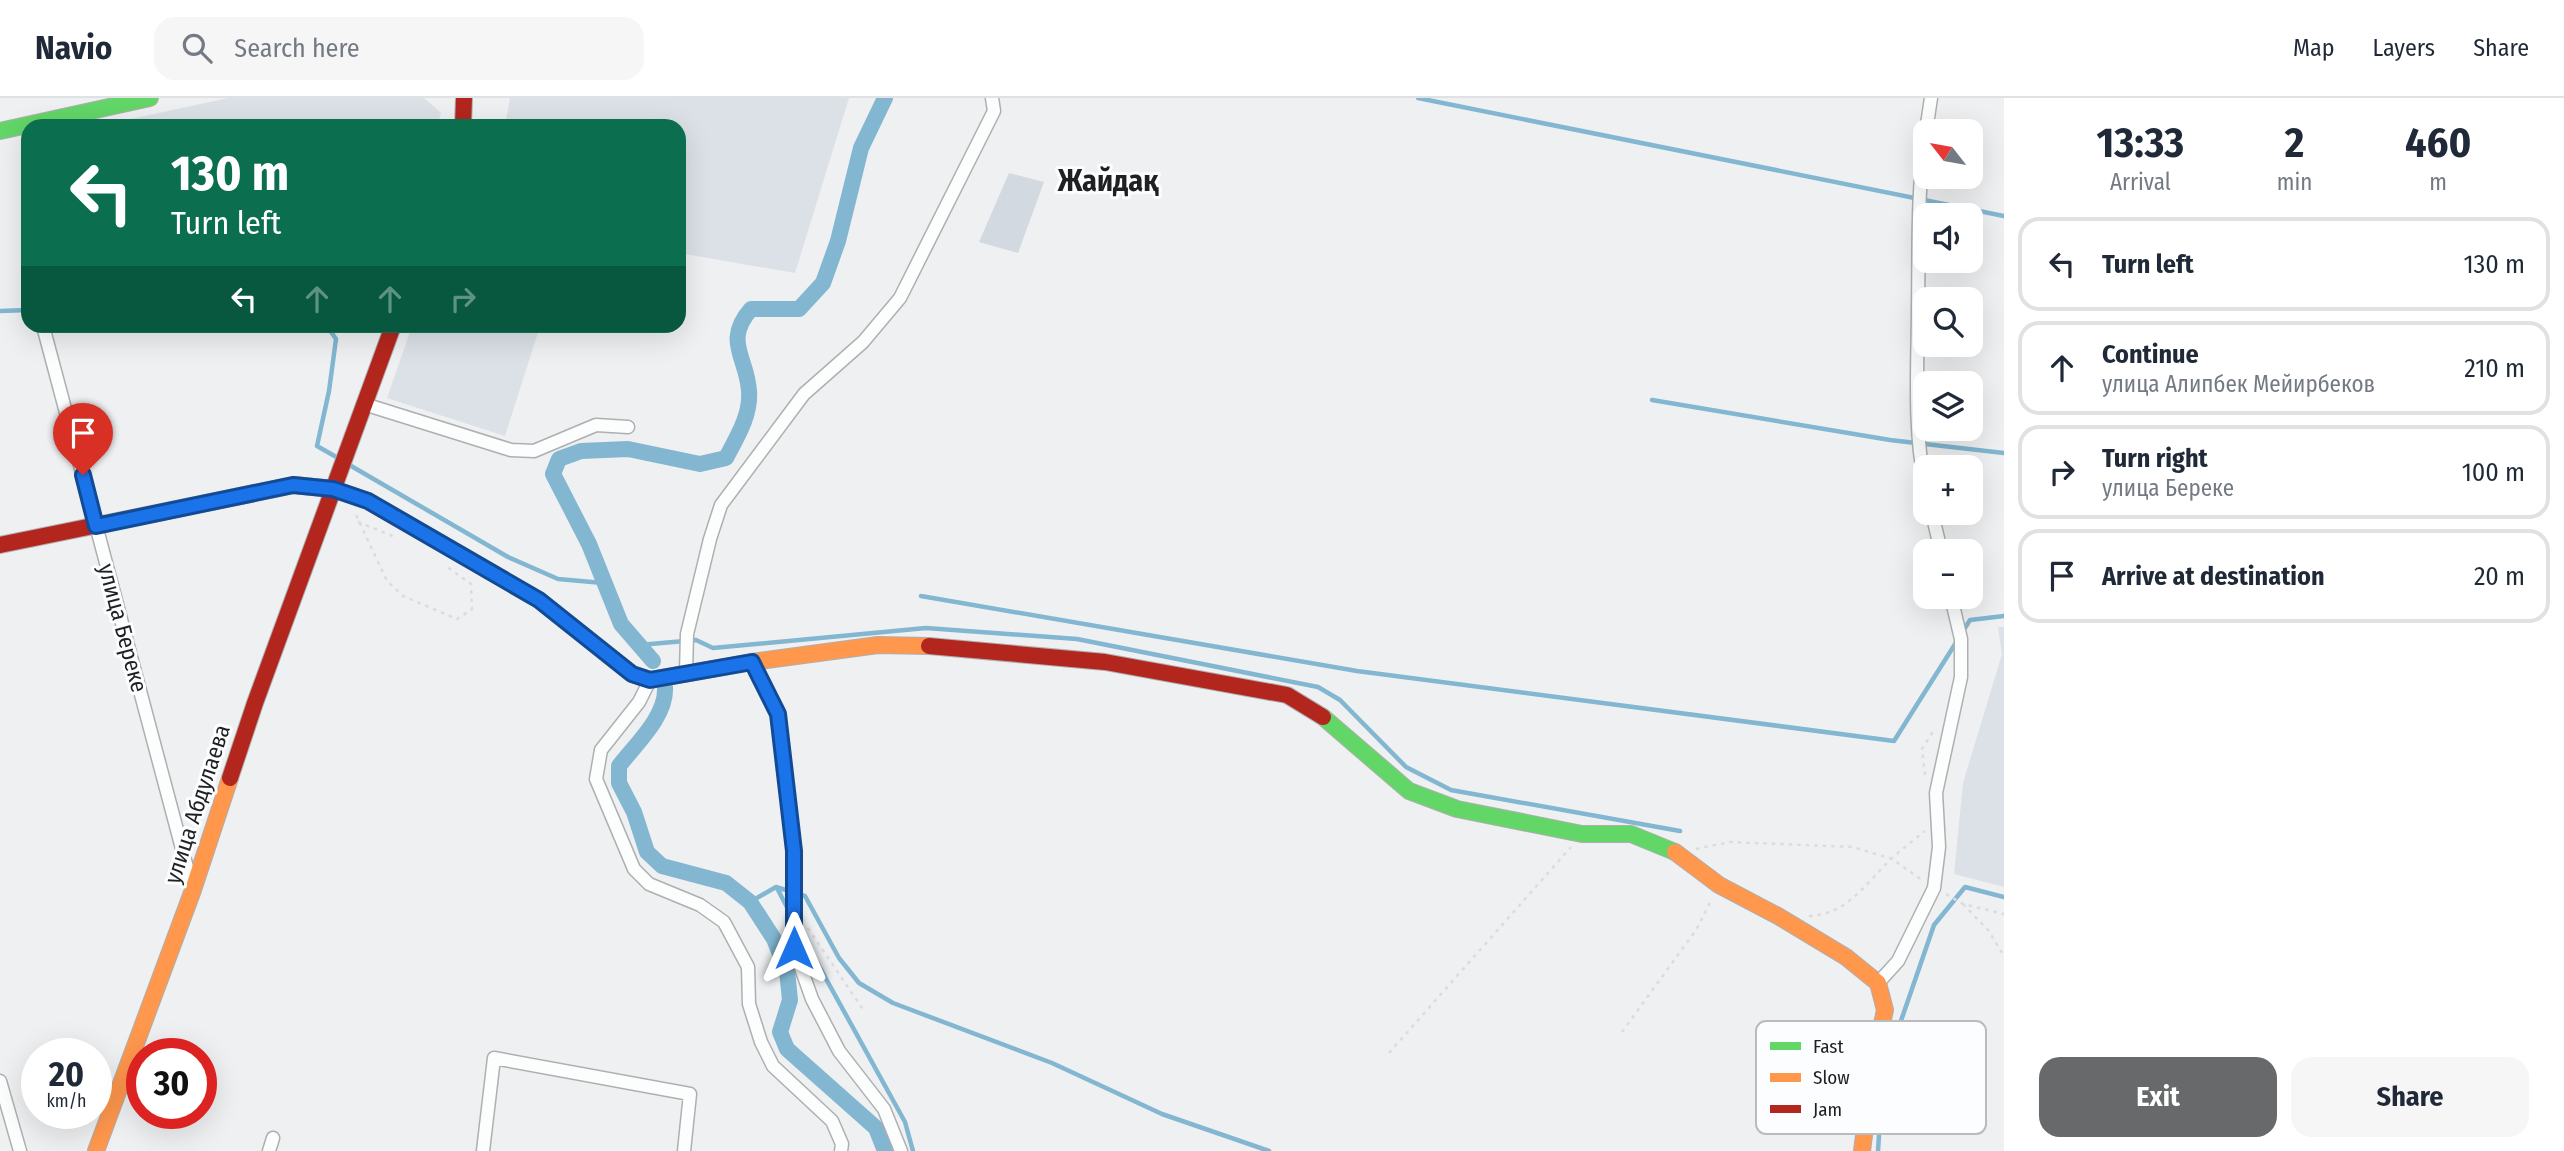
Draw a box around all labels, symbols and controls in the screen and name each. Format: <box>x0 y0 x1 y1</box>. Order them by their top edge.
search box <box>154 17 644 80</box>
text: Navio <box>35 28 112 68</box>
icon: search <box>178 29 216 67</box>
text: Search here <box>234 33 360 64</box>
text: Map <box>2293 34 2335 62</box>
text: Layers <box>2373 34 2435 62</box>
text: Share <box>2473 34 2529 62</box>
text: 13:33 <box>2097 118 2184 168</box>
text: 2 <box>2285 118 2304 168</box>
text: 460 <box>2405 118 2471 168</box>
north arrow <box>1913 119 1983 189</box>
map controls <box>1913 119 1983 609</box>
text: 130 m <box>171 144 289 203</box>
icon: left <box>56 147 147 238</box>
district label: Жайдақ <box>1057 163 1159 199</box>
text: Arrival <box>2110 168 2171 196</box>
text: min <box>2277 168 2312 196</box>
text: m <box>2429 168 2447 196</box>
button: sound <box>1913 203 1983 273</box>
text: Turn left <box>171 204 281 242</box>
icon: left <box>2043 245 2081 283</box>
text: Turn left <box>2102 249 2194 280</box>
text: 130 m <box>2463 249 2525 280</box>
icon: left <box>225 280 263 318</box>
icon: ahead <box>298 280 336 318</box>
icon: ahead <box>371 280 409 318</box>
icon: right <box>444 280 482 318</box>
button: search <box>1913 287 1983 357</box>
text: Continue <box>2102 339 2199 370</box>
icon: ahead <box>2043 349 2081 387</box>
text: 210 m <box>2464 353 2525 384</box>
text: улица Алипбек Мейирбеков <box>2102 370 2375 398</box>
button: layers <box>1913 371 1983 441</box>
pin <box>53 403 113 475</box>
icon: arrive <box>64 414 102 452</box>
text: Turn right <box>2102 443 2208 474</box>
icon: right <box>2043 453 2081 491</box>
button: + <box>1913 455 1983 525</box>
text: 100 m <box>2462 457 2525 488</box>
text: улица Береке <box>2102 474 2234 502</box>
button: − <box>1913 539 1983 609</box>
icon: arrive <box>2043 557 2081 595</box>
street label: улица Береке <box>92 561 154 695</box>
text: Arrive at destination <box>2102 561 2325 592</box>
text: 20 m <box>2474 561 2525 592</box>
street label: улица Абдулаева <box>158 721 236 887</box>
position arrow <box>757 911 831 985</box>
legend <box>1756 1021 1986 1134</box>
text: Fast <box>1813 1035 1844 1058</box>
speed limit sign: 30 <box>126 1038 217 1129</box>
text: 20 <box>49 1053 84 1095</box>
button: Exit <box>2039 1057 2277 1137</box>
button: Share <box>2291 1057 2529 1137</box>
text: Slow <box>1813 1066 1850 1089</box>
text: km/h <box>46 1090 87 1112</box>
text: Jam <box>1813 1098 1842 1121</box>

